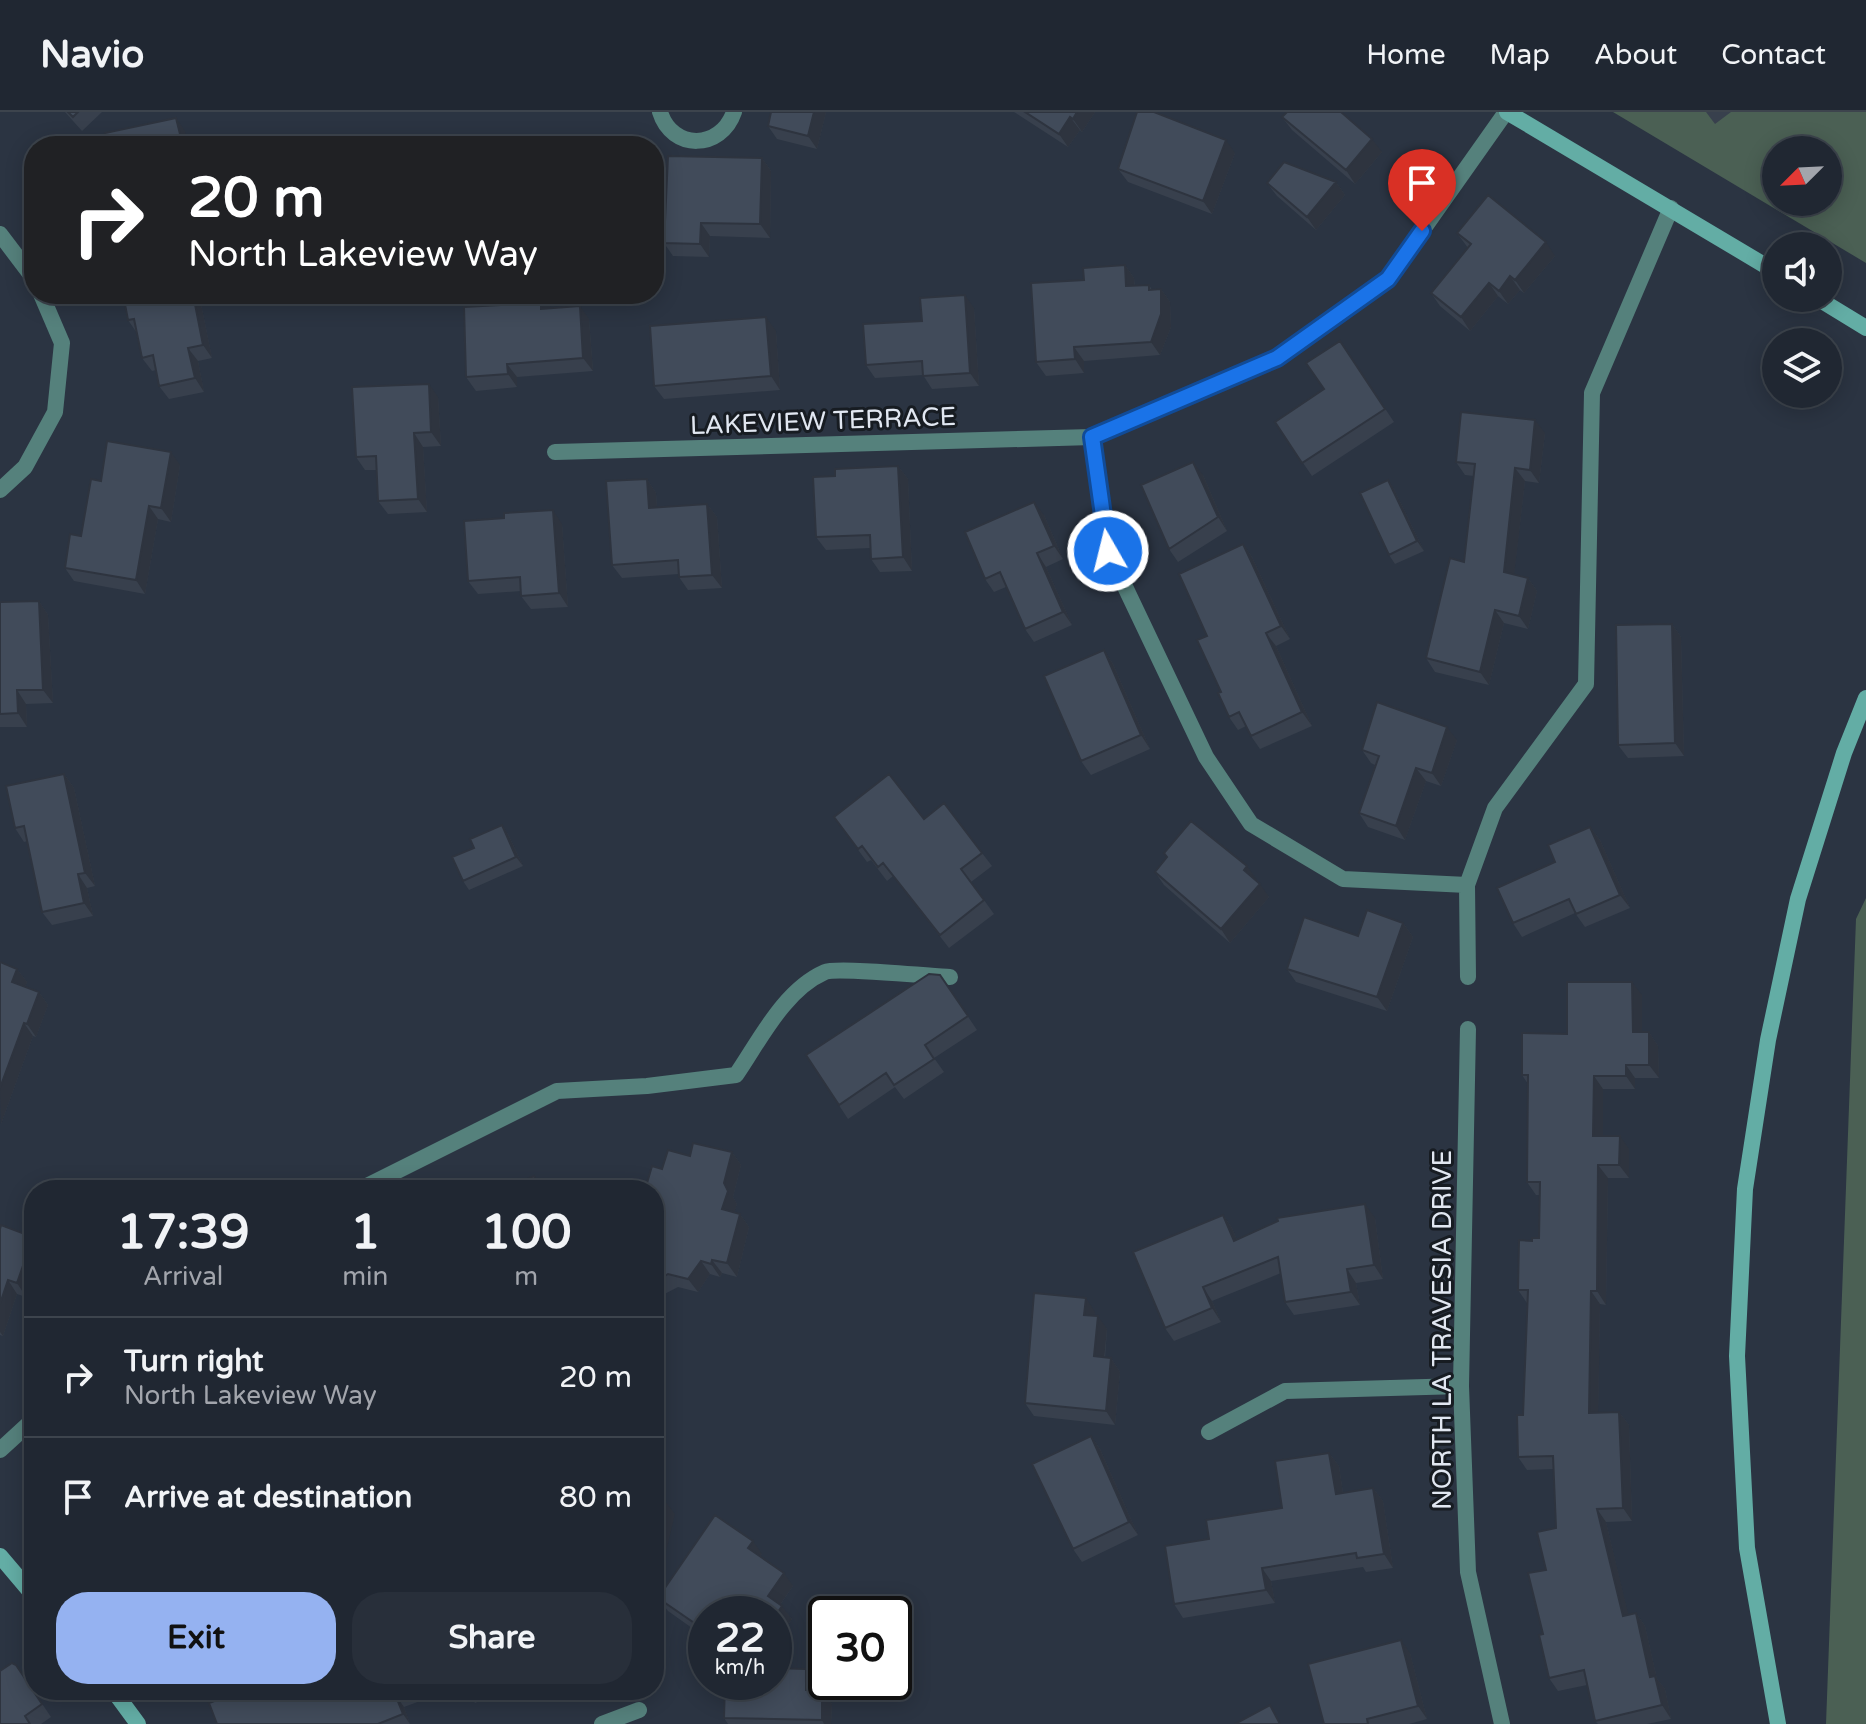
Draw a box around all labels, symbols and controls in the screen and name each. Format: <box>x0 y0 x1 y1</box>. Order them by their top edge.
text: Navio <box>40 32 144 78</box>
text: Home <box>1366 38 1446 72</box>
text: Map <box>1490 38 1550 72</box>
text: About <box>1594 38 1677 72</box>
text: Contact <box>1721 38 1826 72</box>
north arrow <box>1762 136 1842 216</box>
map controls <box>1762 136 1842 408</box>
pin <box>1388 149 1456 231</box>
icon: arrive <box>1400 161 1444 205</box>
text: 20 m <box>188 165 324 232</box>
icon: right <box>56 168 160 272</box>
button: sound <box>1762 232 1842 312</box>
text: North Lakeview Way <box>188 233 538 276</box>
button: layers <box>1762 328 1842 408</box>
street label: LAKEVIEW TERRACE <box>689 401 957 441</box>
position arrow <box>1066 509 1150 593</box>
street label: NORTH LA TRAVESIA DRIVE <box>1427 1150 1458 1510</box>
text: 17:39 <box>117 1204 250 1262</box>
text: 1 <box>350 1204 380 1262</box>
text: 100 <box>481 1204 571 1262</box>
text: Arrival <box>143 1261 223 1292</box>
text: min <box>342 1261 388 1292</box>
text: m <box>514 1261 538 1292</box>
text: Turn right <box>124 1343 264 1380</box>
icon: right <box>56 1355 100 1399</box>
text: 20 m <box>559 1359 632 1396</box>
text: North Lakeview Way <box>124 1380 377 1411</box>
icon: arrive <box>56 1475 100 1519</box>
text: Arrive at destination <box>124 1479 412 1516</box>
text: 80 m <box>559 1479 632 1516</box>
button: Exit <box>56 1592 336 1684</box>
button: Share <box>352 1592 632 1684</box>
speed limit sign: 30 <box>808 1596 912 1700</box>
text: 22 <box>715 1614 765 1662</box>
text: km/h <box>715 1656 765 1680</box>

